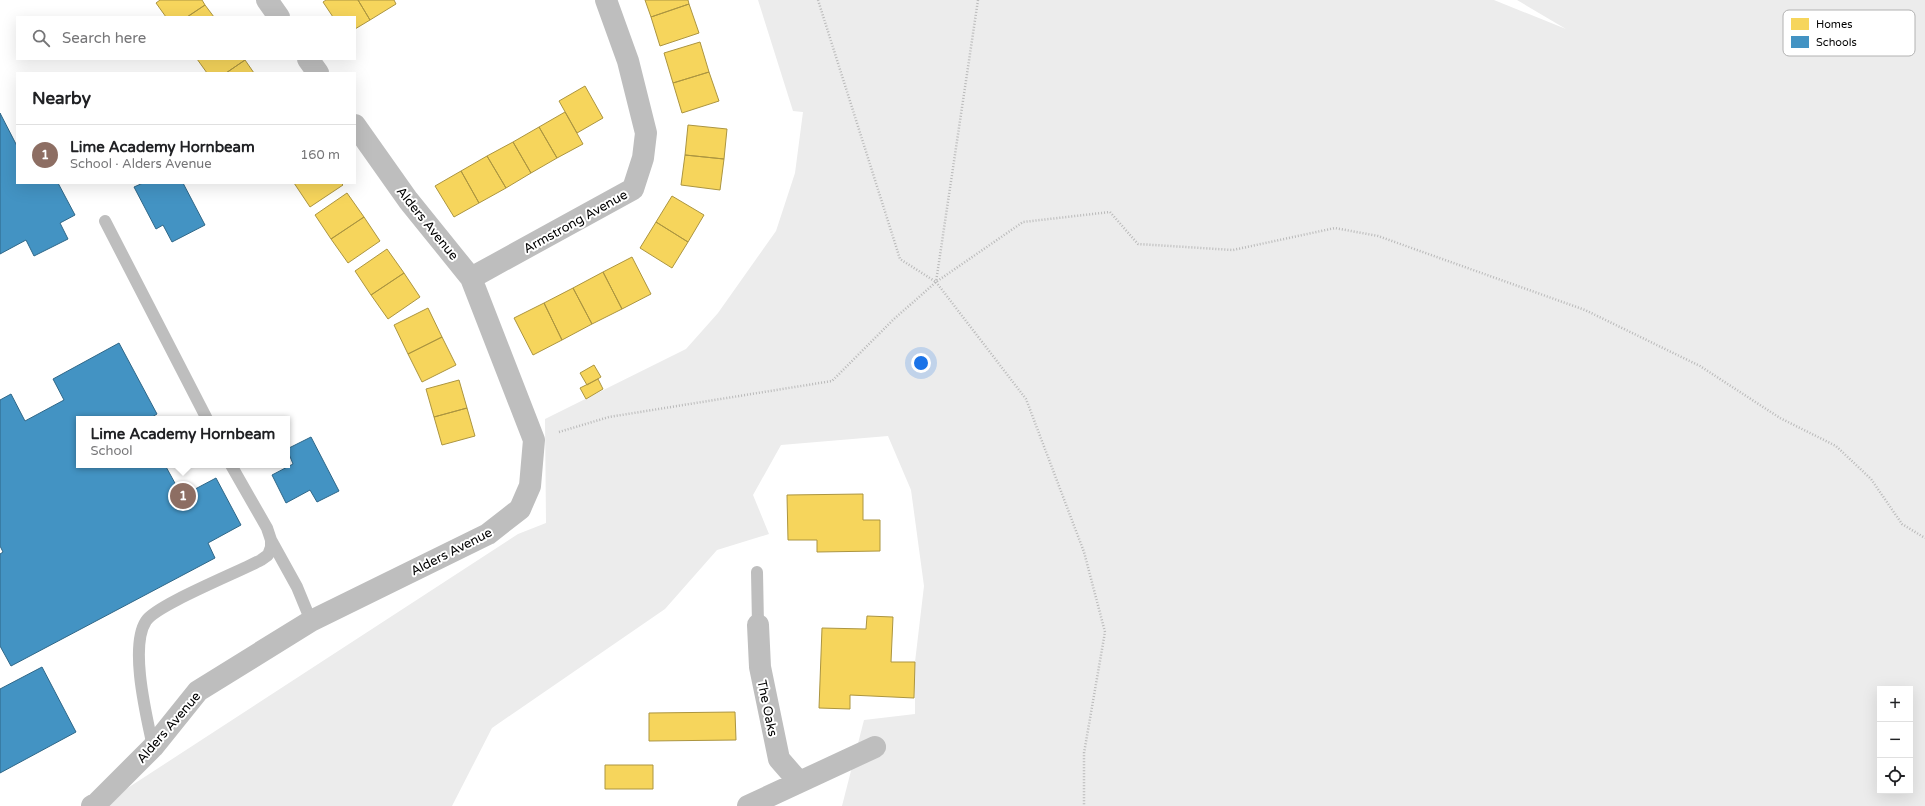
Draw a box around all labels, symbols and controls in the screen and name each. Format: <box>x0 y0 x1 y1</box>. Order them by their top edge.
legend <box>1783 10 1915 56</box>
search box <box>16 16 356 60</box>
text: Homes <box>1816 18 1852 31</box>
icon: search <box>30 27 52 49</box>
text: Search here <box>62 29 146 47</box>
text: Schools <box>1816 36 1857 49</box>
text: Nearby <box>32 88 91 109</box>
text: Lime Academy Hornbeam <box>70 138 255 156</box>
text: 1 <box>41 147 49 163</box>
text: 160 m <box>300 147 340 163</box>
text: School · Alders Avenue <box>70 156 212 172</box>
street label: Alders Avenue <box>393 184 462 263</box>
street label: Armstrong Avenue <box>521 187 630 257</box>
your location <box>911 353 931 373</box>
popup <box>76 416 290 468</box>
text: Lime Academy Hornbeam <box>91 425 275 443</box>
text: School <box>91 443 133 459</box>
pin: 1 <box>170 481 196 511</box>
street label: Alders Avenue <box>408 524 495 579</box>
street label: The Oaks <box>753 678 781 738</box>
map controls <box>1877 686 1913 794</box>
button: + <box>1877 686 1913 722</box>
street label: Alders Avenue <box>133 689 204 767</box>
button: − <box>1877 722 1913 758</box>
button: locate <box>1877 758 1913 794</box>

